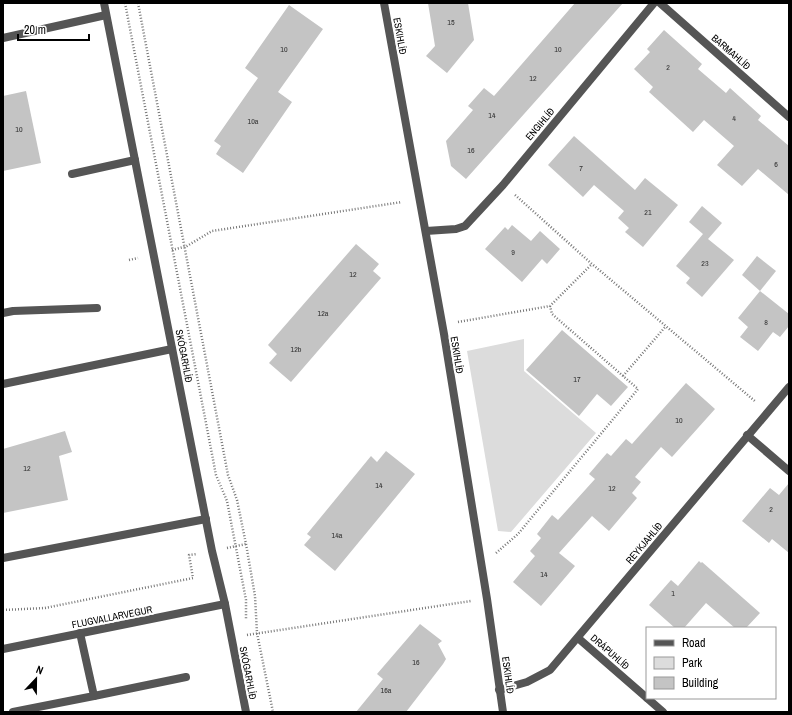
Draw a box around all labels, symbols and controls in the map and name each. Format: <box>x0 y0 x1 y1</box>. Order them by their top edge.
scale bar <box>18 16 89 42</box>
street label: ESKIHLÍÐ <box>390 16 410 56</box>
house number: 15 <box>447 17 455 27</box>
text: 20 m <box>24 22 46 38</box>
street label: BARMAHLÍÐ <box>709 31 753 73</box>
house number: 10 <box>280 44 288 54</box>
house number: 10 <box>554 44 562 54</box>
house number: 2 <box>666 62 670 72</box>
house number: 12 <box>529 73 537 83</box>
street label: ENGIHLÍÐ <box>523 105 557 143</box>
house number: 14 <box>488 110 496 120</box>
house number: 4 <box>732 113 736 123</box>
house number: 10a <box>248 116 259 126</box>
house number: 10 <box>15 124 23 134</box>
house number: 16 <box>467 145 475 155</box>
house number: 6 <box>774 159 778 169</box>
house number: 7 <box>579 163 583 173</box>
house number: 21 <box>644 207 652 217</box>
house number: 9 <box>511 247 515 257</box>
house number: 23 <box>701 258 709 268</box>
house number: 12 <box>349 269 357 279</box>
house number: 12a <box>318 308 329 318</box>
house number: 8 <box>764 317 768 327</box>
street label: SKÓGARHLÍÐ <box>172 328 196 384</box>
street label: ESKIHLÍÐ <box>448 336 466 375</box>
house number: 12b <box>291 344 302 354</box>
house number: 17 <box>573 374 581 384</box>
house number: 10 <box>675 415 683 425</box>
house number: 12 <box>23 463 31 473</box>
house number: 14 <box>375 480 383 490</box>
house number: 12 <box>608 483 616 493</box>
house number: 2 <box>769 504 773 514</box>
street label: REYKJAHLÍÐ <box>623 519 665 567</box>
house number: 14a <box>332 530 343 540</box>
house number: 14 <box>540 569 548 579</box>
house number: 1 <box>671 588 675 598</box>
street label: FLUGVALLARVEGUR <box>71 603 153 631</box>
legend <box>646 627 776 699</box>
street label: DRÁPUHLÍÐ <box>588 632 632 672</box>
text: Road <box>682 635 706 651</box>
street label: SKÓGARHLÍÐ <box>236 645 260 701</box>
text: Park <box>682 655 702 671</box>
street label: ESKIHLÍÐ <box>499 656 517 694</box>
house number: 16 <box>412 657 420 667</box>
north arrow <box>16 659 56 699</box>
text: N <box>34 662 45 677</box>
text: Building <box>682 675 719 691</box>
house number: 16a <box>381 685 392 695</box>

